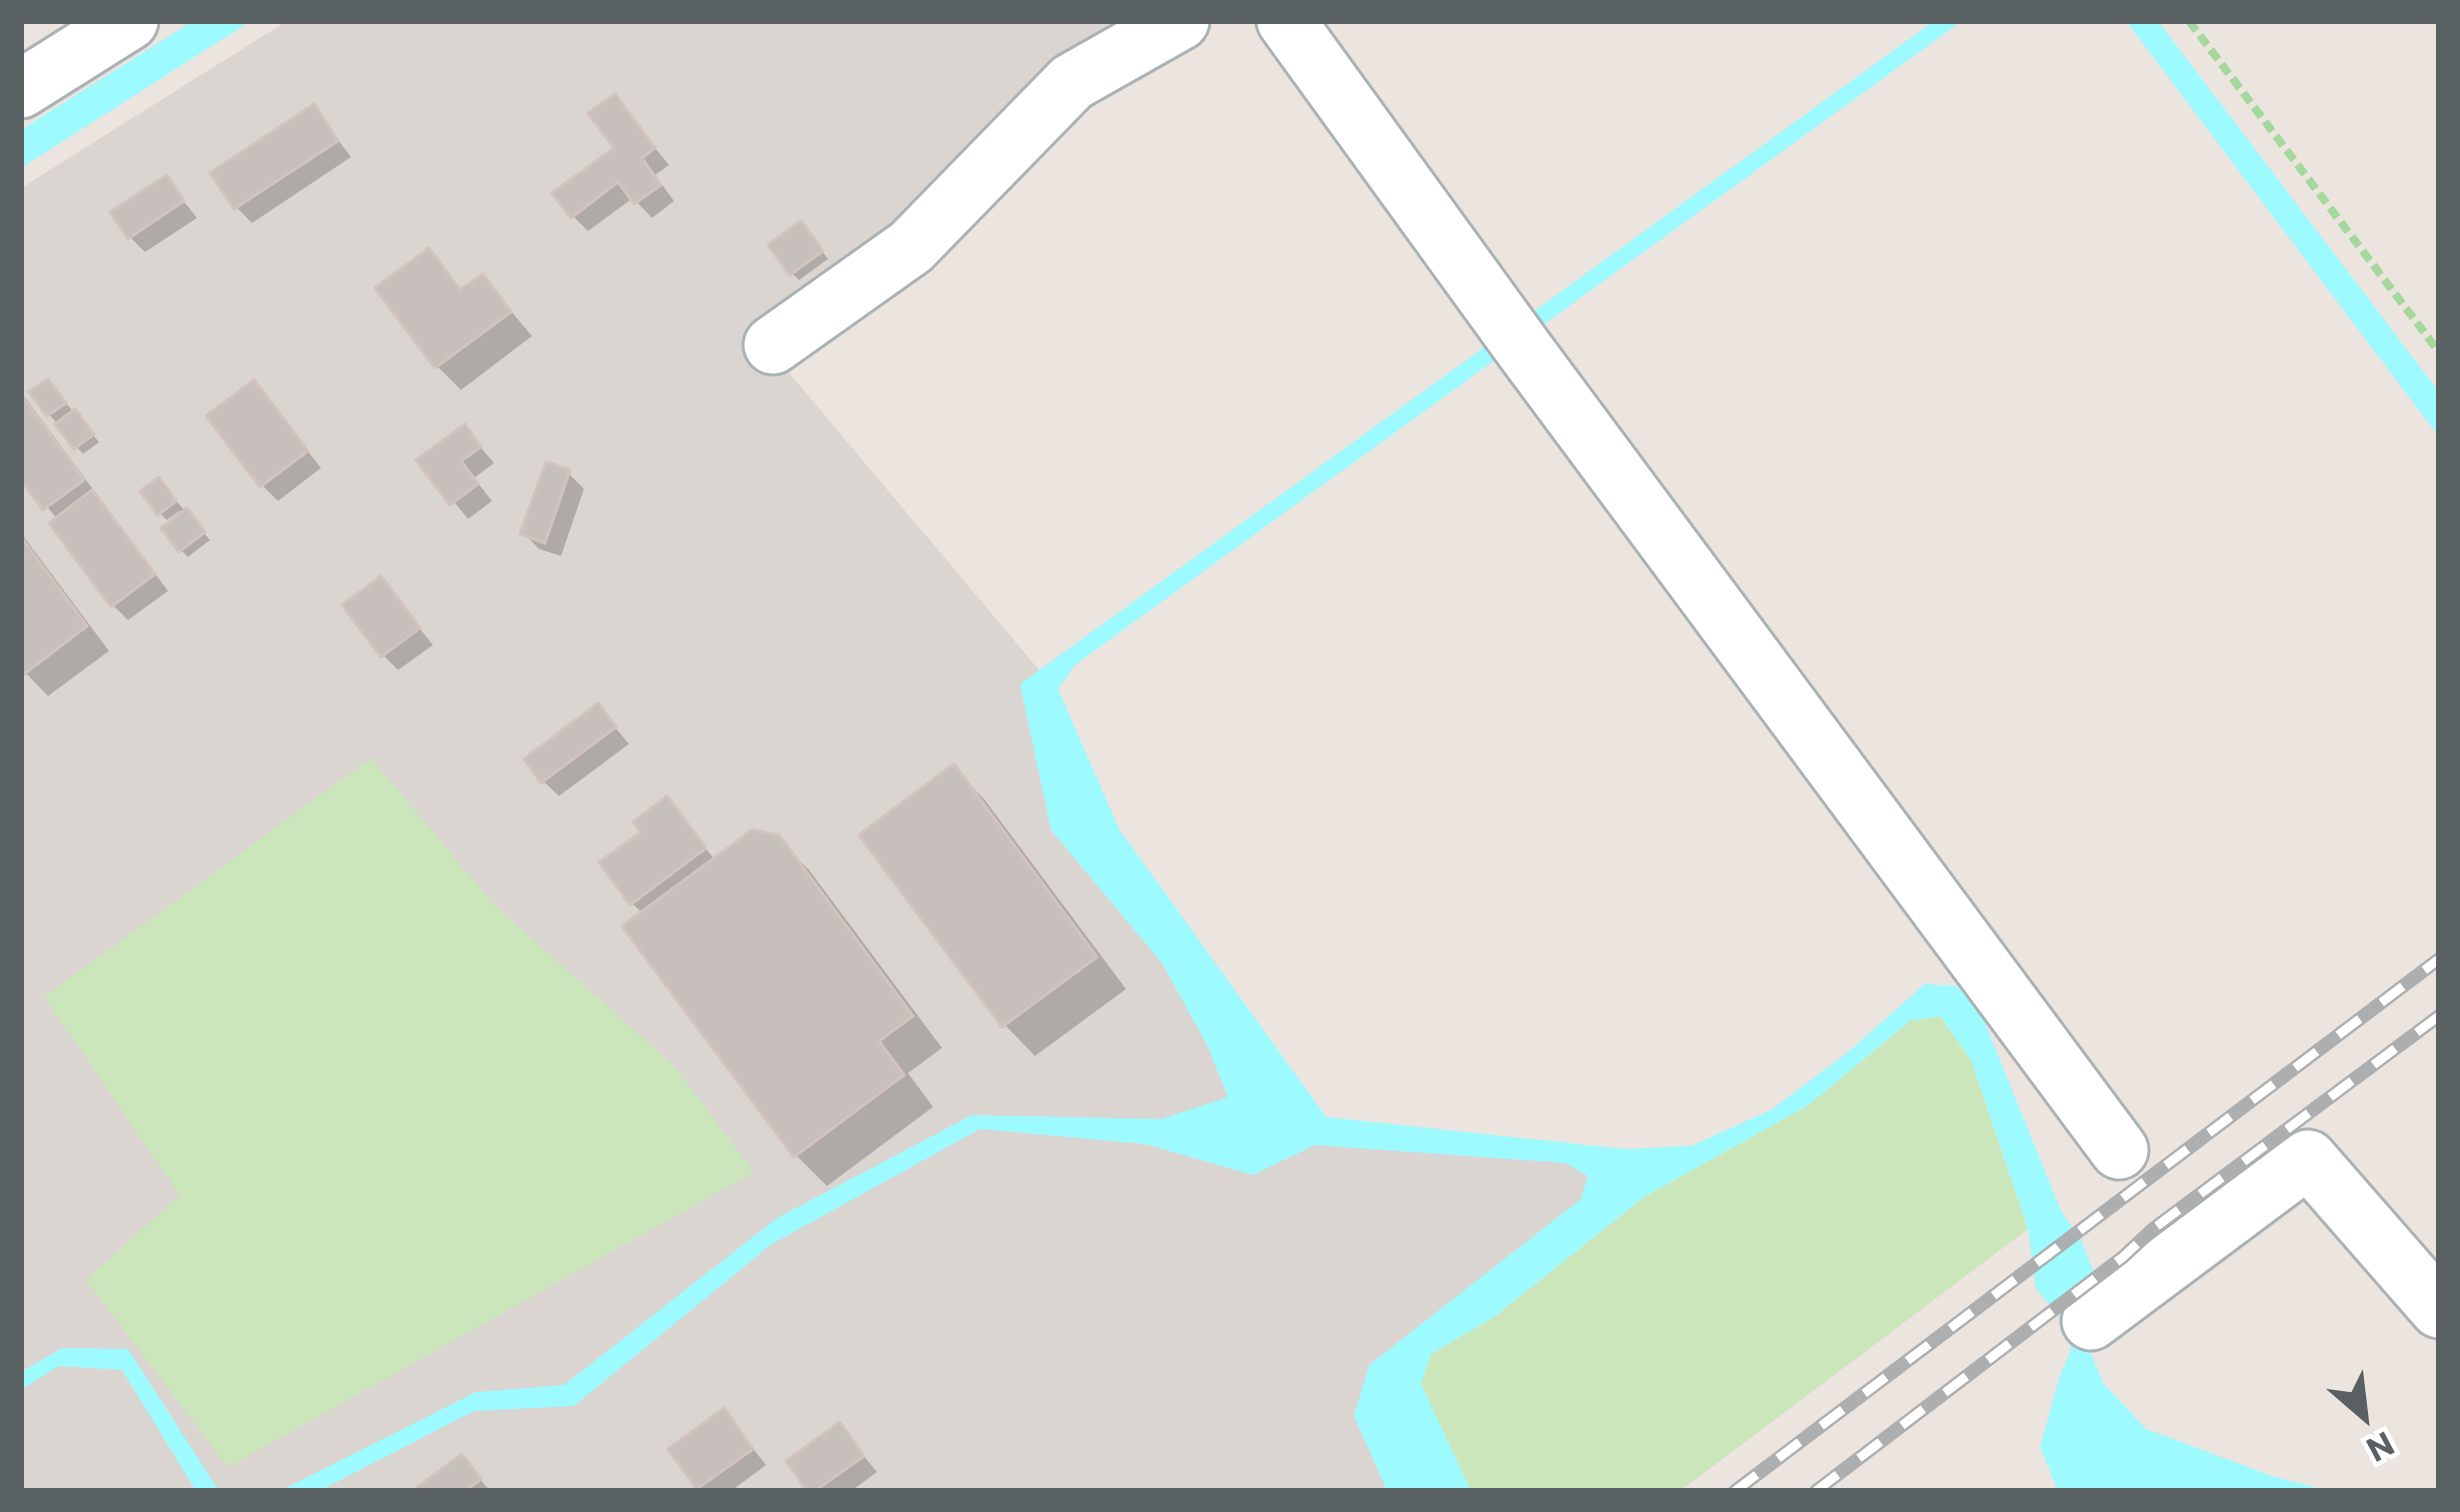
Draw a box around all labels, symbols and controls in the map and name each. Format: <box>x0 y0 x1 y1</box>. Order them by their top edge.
north arrow <box>2304 1356 2424 1476</box>
text: N <box>2361 1424 2402 1472</box>

